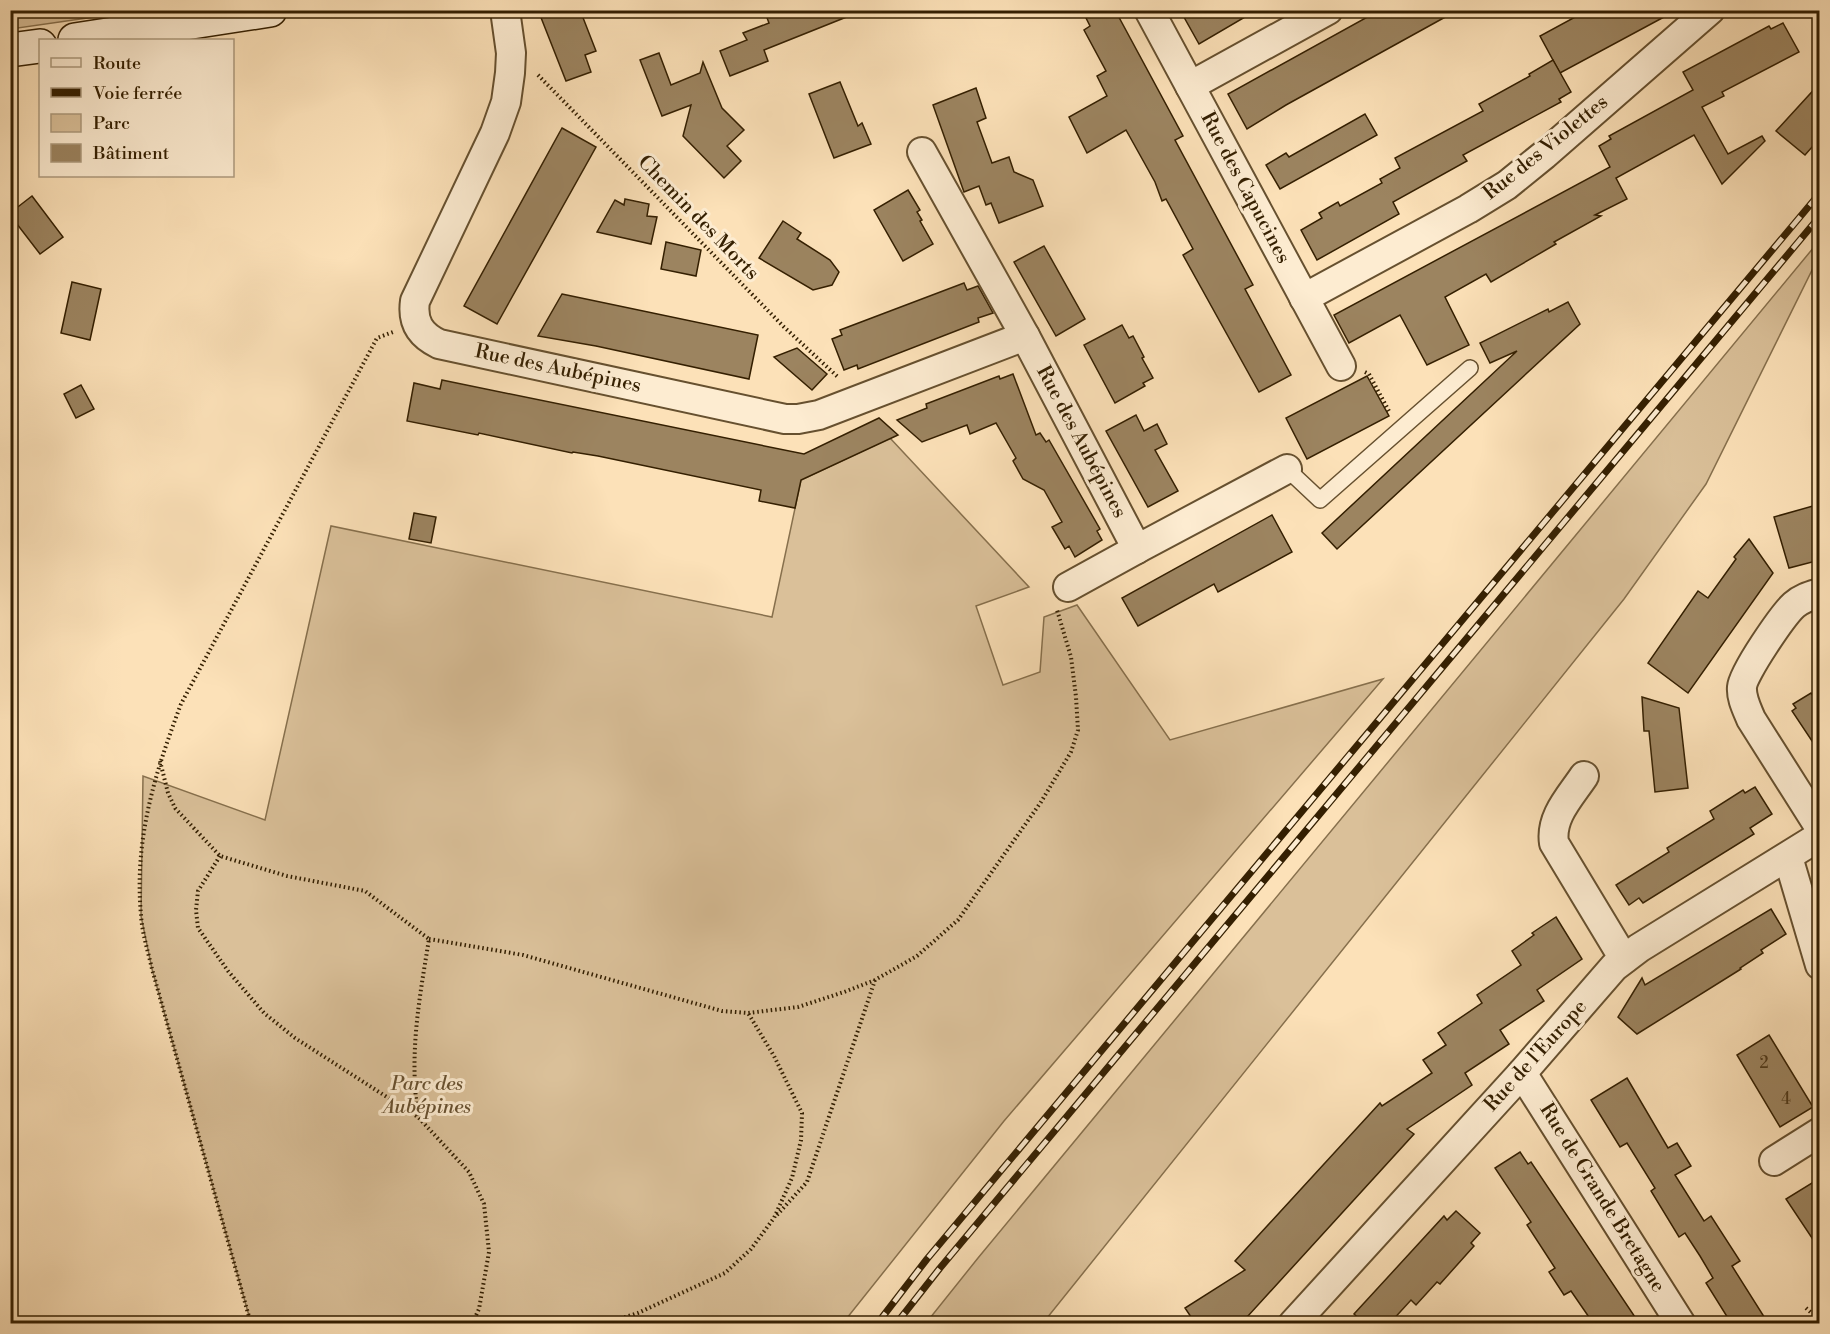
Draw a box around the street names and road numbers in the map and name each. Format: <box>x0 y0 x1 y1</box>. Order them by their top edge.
street label: Rue des Violettes <box>1478 90 1614 206</box>
street label: Rue des Capucines <box>1195 108 1295 268</box>
street label: Chemin des Morts <box>632 150 764 286</box>
street label: Rue des Aubépines <box>473 339 643 399</box>
street label: Rue des Aubépines <box>1030 361 1132 523</box>
street label: Rue de l'Europe <box>1479 995 1593 1117</box>
street label: Rue de Grande Bretagne <box>1534 1099 1670 1297</box>

